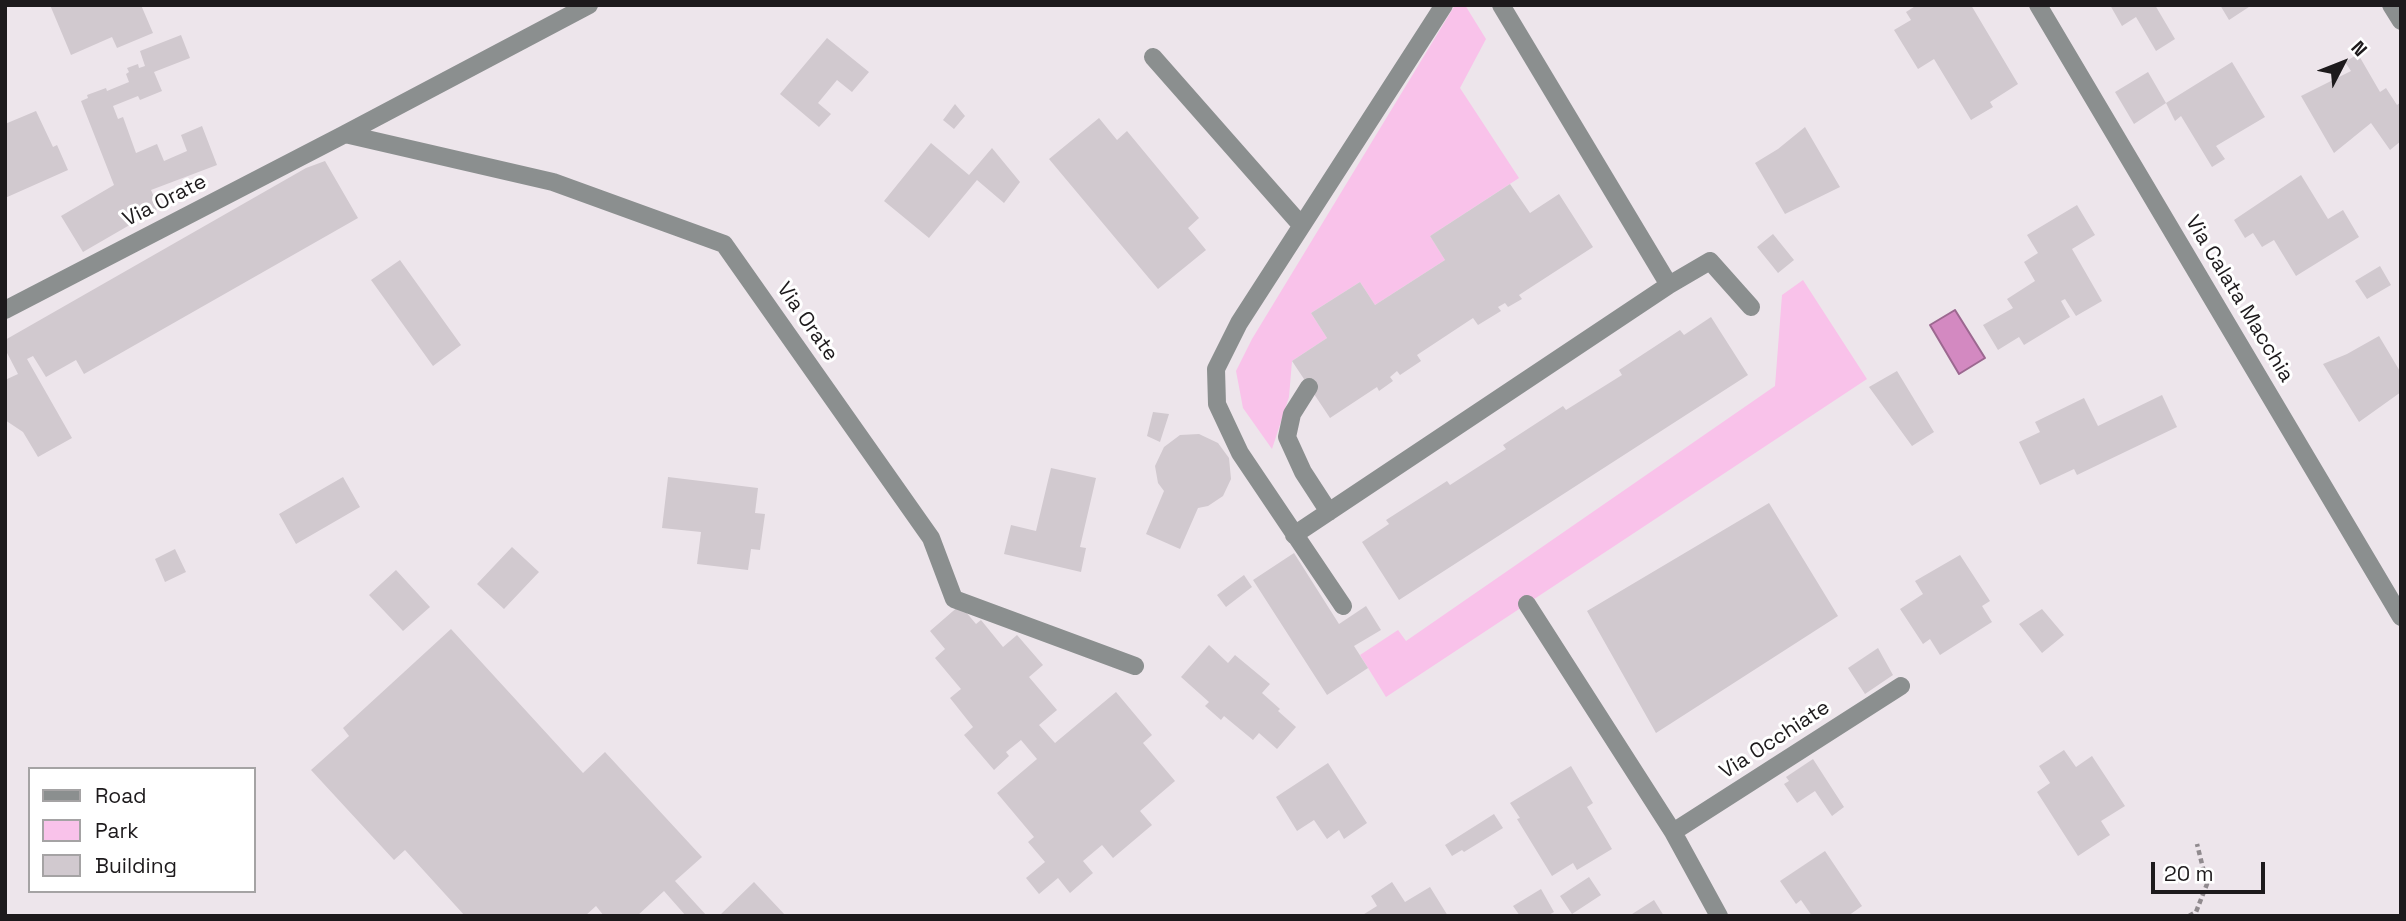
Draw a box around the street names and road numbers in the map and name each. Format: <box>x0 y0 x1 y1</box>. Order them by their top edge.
street label: Via Orate <box>119 169 211 233</box>
street label: Via Calata Macchia <box>2179 211 2299 387</box>
street label: Via Orate <box>771 278 843 366</box>
street label: Via Occhiate <box>1715 695 1835 785</box>

